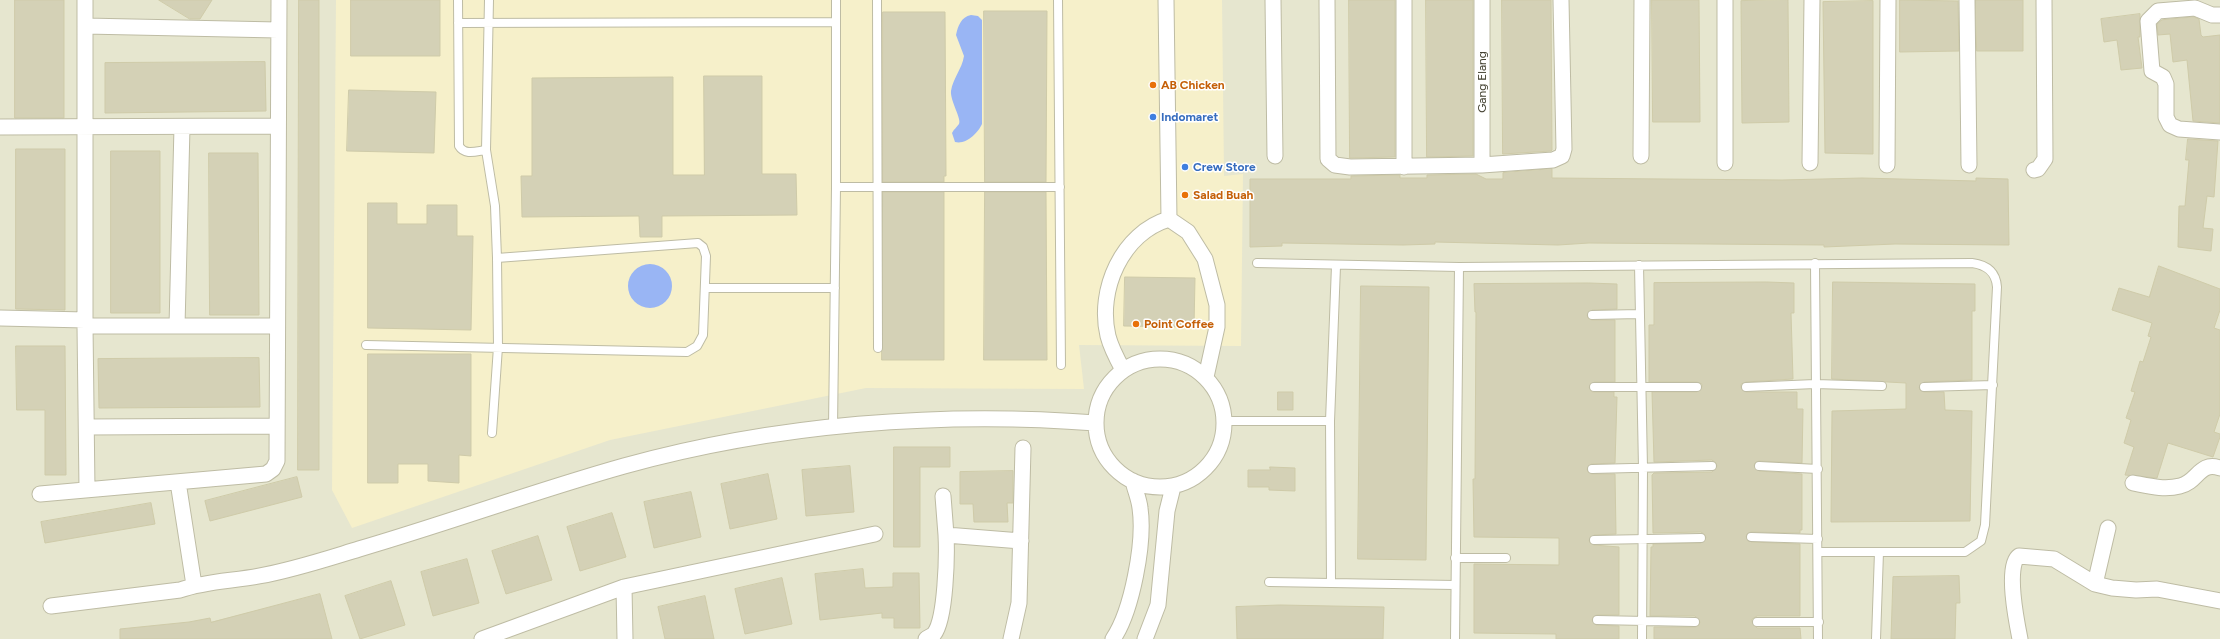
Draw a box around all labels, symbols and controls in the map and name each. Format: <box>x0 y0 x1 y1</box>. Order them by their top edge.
street label: Gang Elang <box>1475 51 1489 113</box>
place label: AB Chicken <box>1161 78 1225 92</box>
marker: AB Chicken <box>1148 80 1158 90</box>
place label: Indomaret <box>1161 110 1218 124</box>
marker: Indomaret <box>1148 112 1158 122</box>
place label: Crew Store <box>1193 160 1256 174</box>
marker: Crew Store <box>1180 162 1190 172</box>
place label: Salad Buah <box>1193 188 1253 202</box>
marker: Salad Buah <box>1180 190 1190 200</box>
place label: Point Coffee <box>1144 317 1214 331</box>
marker: Point Coffee <box>1131 319 1141 329</box>

